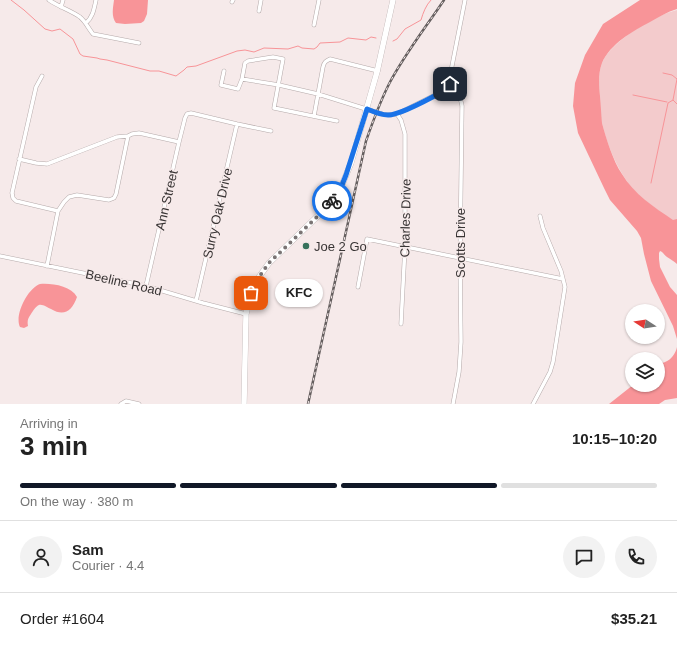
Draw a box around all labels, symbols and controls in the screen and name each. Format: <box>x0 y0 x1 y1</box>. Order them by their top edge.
pin <box>433 67 467 101</box>
icon: home <box>439 73 461 95</box>
street label: Surry Oak Drive <box>200 166 235 260</box>
street label: Ann Street <box>152 168 181 232</box>
street label: Charles Drive <box>397 179 414 258</box>
courier <box>312 181 352 221</box>
icon: bike <box>321 190 343 212</box>
street label: Scotts Drive <box>453 208 468 278</box>
place label: Joe 2 Go <box>314 239 367 254</box>
marker: Joe 2 Go <box>301 241 311 251</box>
street label: Beeline Road <box>84 266 164 299</box>
pin <box>234 276 268 310</box>
callout: KFC <box>275 279 323 307</box>
icon: bag <box>240 282 262 304</box>
text: KFC <box>286 285 312 300</box>
north arrow <box>625 304 665 344</box>
map controls <box>625 304 665 392</box>
button: layers <box>625 352 665 392</box>
text: Arriving in <box>20 416 78 431</box>
text: 10:15–10:20 <box>572 430 657 447</box>
text: 3 min <box>20 431 88 461</box>
text: On the way · 380 m <box>20 494 133 509</box>
button: person <box>20 536 62 578</box>
button: chat <box>563 536 605 578</box>
button: phone <box>615 536 657 578</box>
text: Sam <box>72 541 104 558</box>
text: Courier · 4.4 <box>72 558 144 573</box>
text: Order #1604 <box>20 610 104 627</box>
text: $35.21 <box>611 610 657 627</box>

